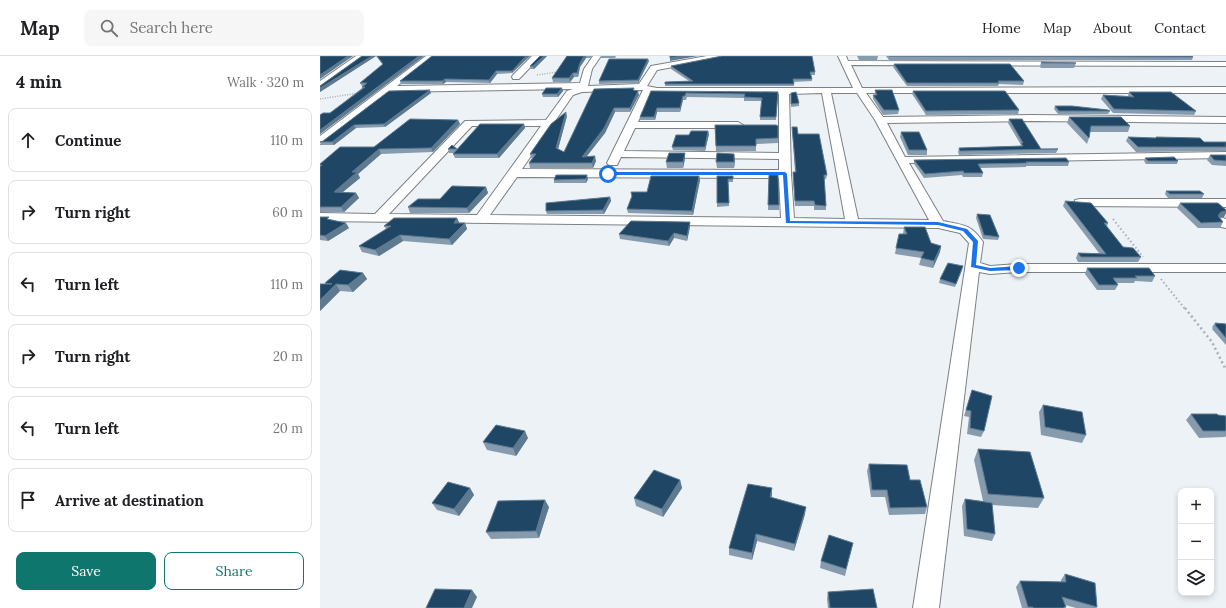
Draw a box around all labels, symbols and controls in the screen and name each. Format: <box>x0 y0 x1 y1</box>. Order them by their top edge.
search box <box>84 10 364 46</box>
text: Map <box>20 16 60 40</box>
icon: search <box>98 17 120 39</box>
text: Search here <box>130 18 213 37</box>
text: Home <box>982 19 1021 37</box>
text: Map <box>1043 19 1071 37</box>
text: About <box>1093 19 1132 37</box>
text: Contact <box>1154 19 1206 37</box>
text: 4 min <box>16 71 62 93</box>
text: Walk · 320 m <box>227 74 304 91</box>
icon: ahead <box>17 129 39 151</box>
text: Continue <box>55 131 121 150</box>
text: 110 m <box>270 132 303 149</box>
route start <box>599 165 617 183</box>
icon: right <box>17 201 39 223</box>
text: Turn right <box>55 203 131 222</box>
text: 60 m <box>272 204 303 221</box>
route end <box>1010 259 1028 277</box>
icon: left <box>17 273 39 295</box>
text: Turn left <box>55 275 119 294</box>
text: 110 m <box>270 276 303 293</box>
icon: right <box>17 345 39 367</box>
text: Turn right <box>55 347 131 366</box>
text: 20 m <box>273 348 303 365</box>
icon: left <box>17 417 39 439</box>
text: Turn left <box>55 419 119 438</box>
text: 20 m <box>273 420 303 437</box>
map controls <box>1178 488 1214 596</box>
button: + <box>1178 488 1214 524</box>
icon: arrive <box>17 489 39 511</box>
text: Arrive at destination <box>55 491 204 510</box>
button: − <box>1178 524 1214 560</box>
button: Save <box>16 552 156 590</box>
button: Share <box>164 552 304 590</box>
button: layers <box>1178 560 1214 596</box>

